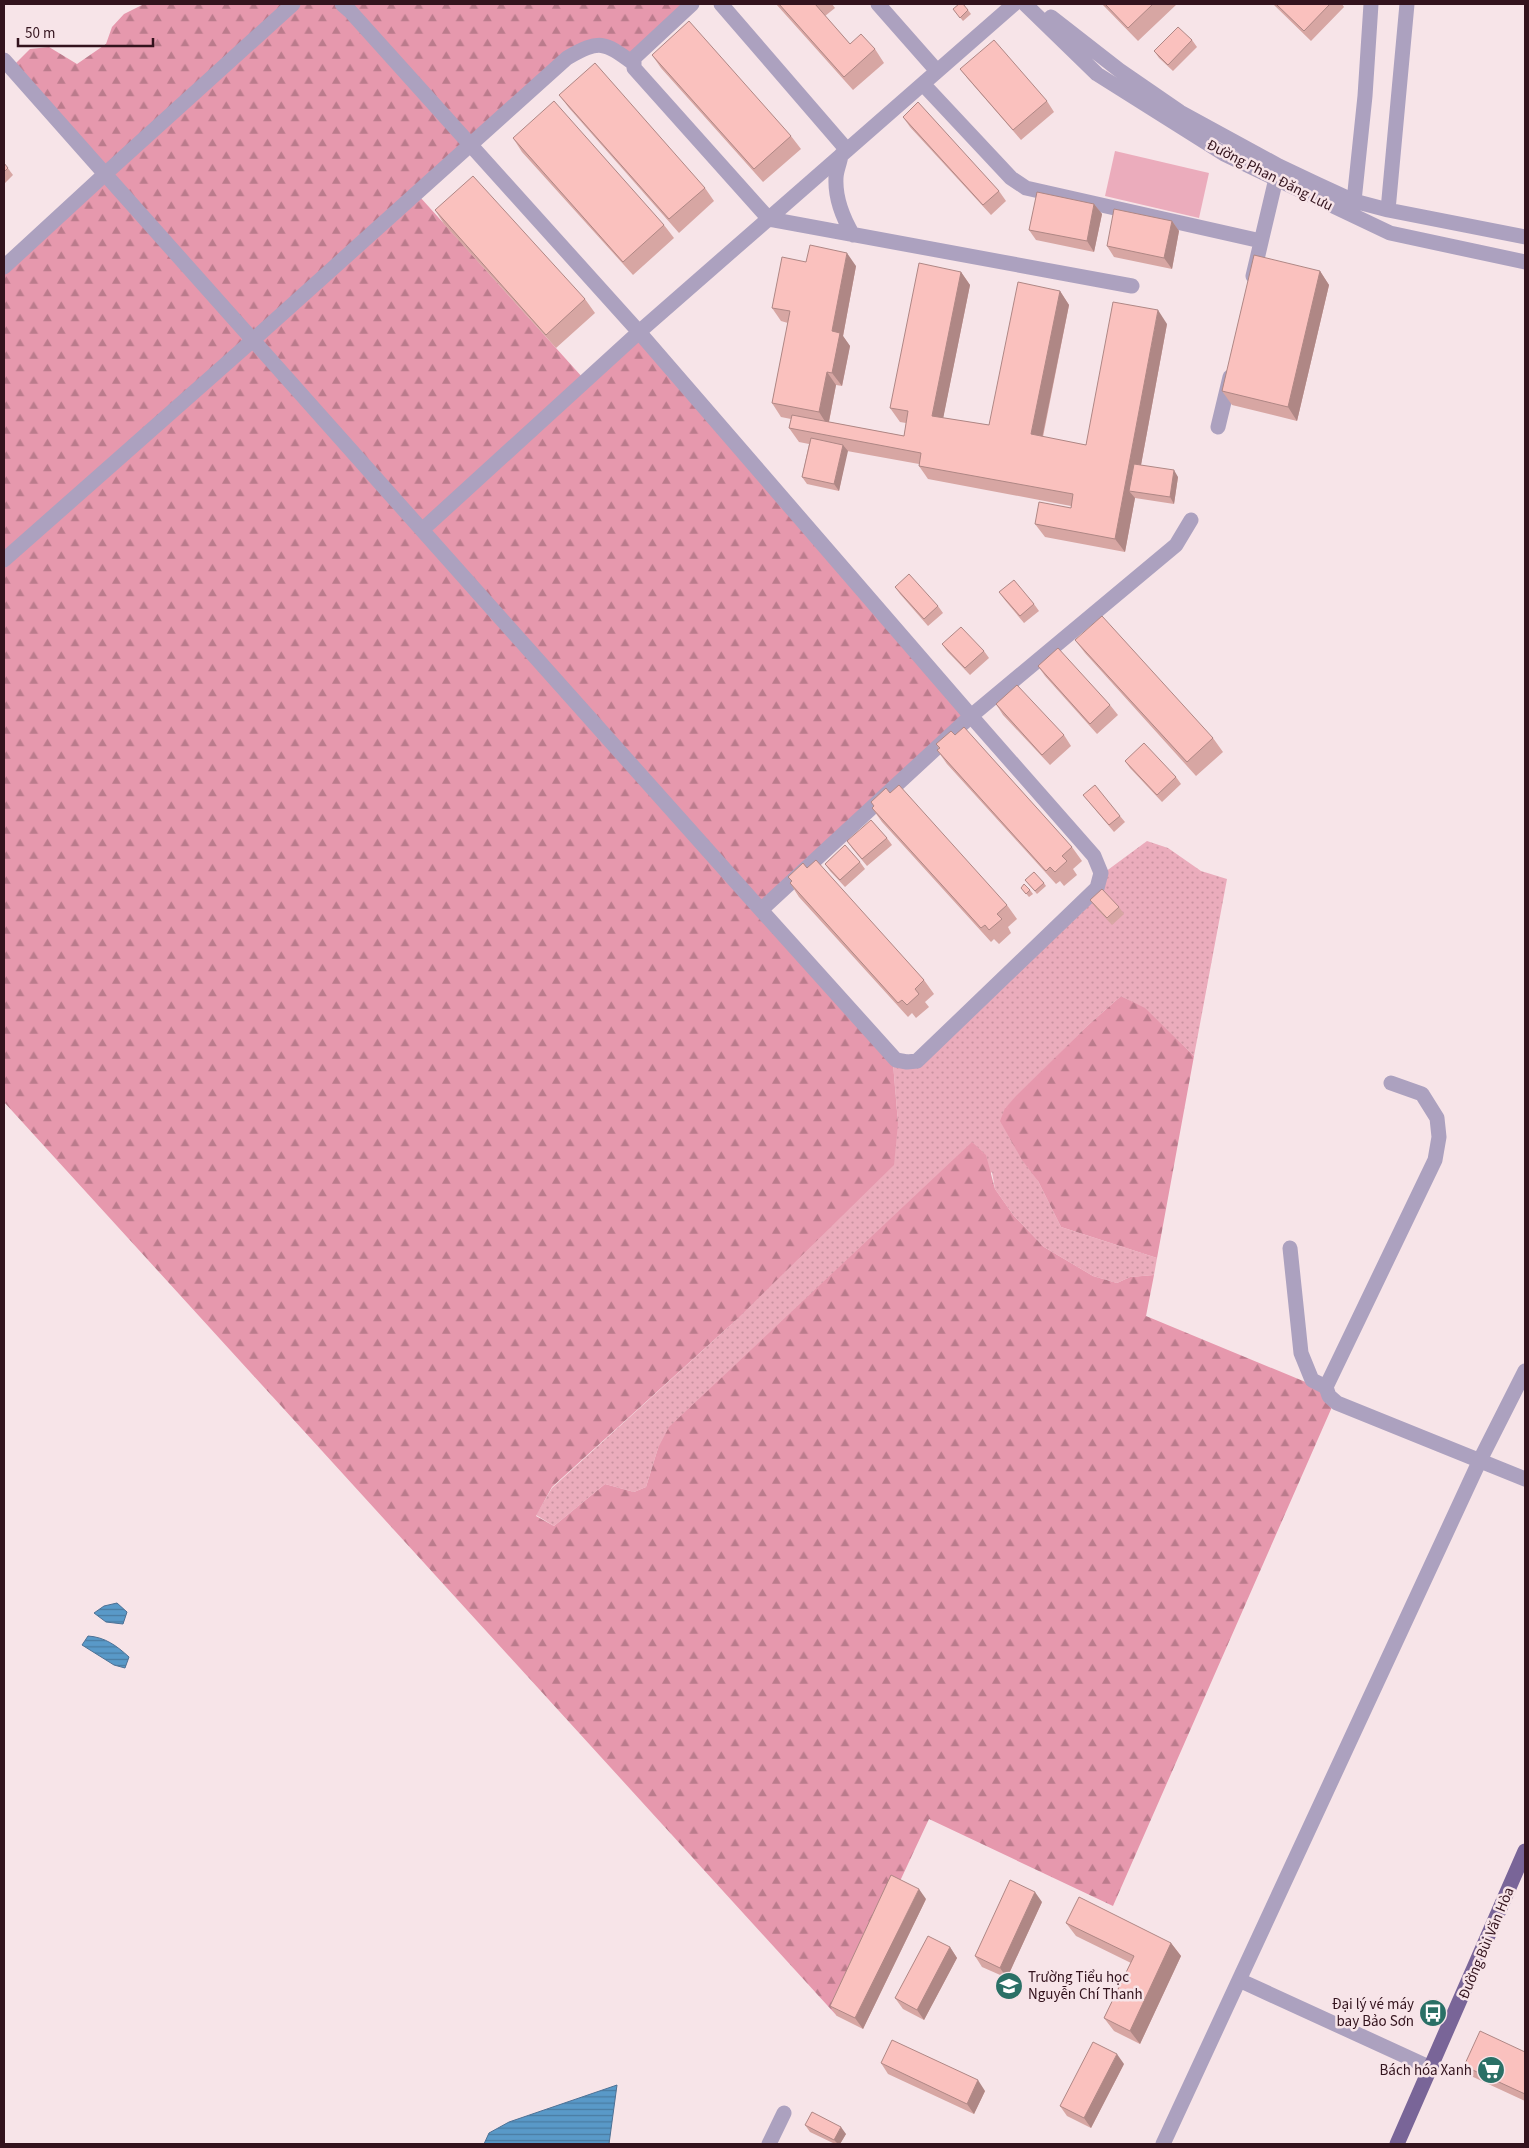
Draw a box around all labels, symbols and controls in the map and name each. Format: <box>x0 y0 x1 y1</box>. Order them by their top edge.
scale bar <box>18 15 152 47</box>
text: 50 m <box>25 23 55 44</box>
street label: Đường Phan Đăng Lưu <box>1203 134 1337 216</box>
street label: Đường Bùi Văn Hòa <box>1453 1884 1520 2002</box>
place label: Trường Tiểu học Nguyễn Chí Thanh <box>1028 1967 1143 2005</box>
school or university icon: Trường Tiểu học Nguyễn Chí Thanh <box>994 1971 1024 2001</box>
place label: Đại lý vé máy bay Bảo Sơn <box>1332 1994 1414 2032</box>
bus stop icon: Đại lý vé máy bay Bảo Sơn <box>1418 1998 1448 2028</box>
supermarket icon: Bách hóa Xanh <box>1476 2055 1506 2085</box>
place label: Bách hóa Xanh <box>1380 2060 1472 2081</box>

